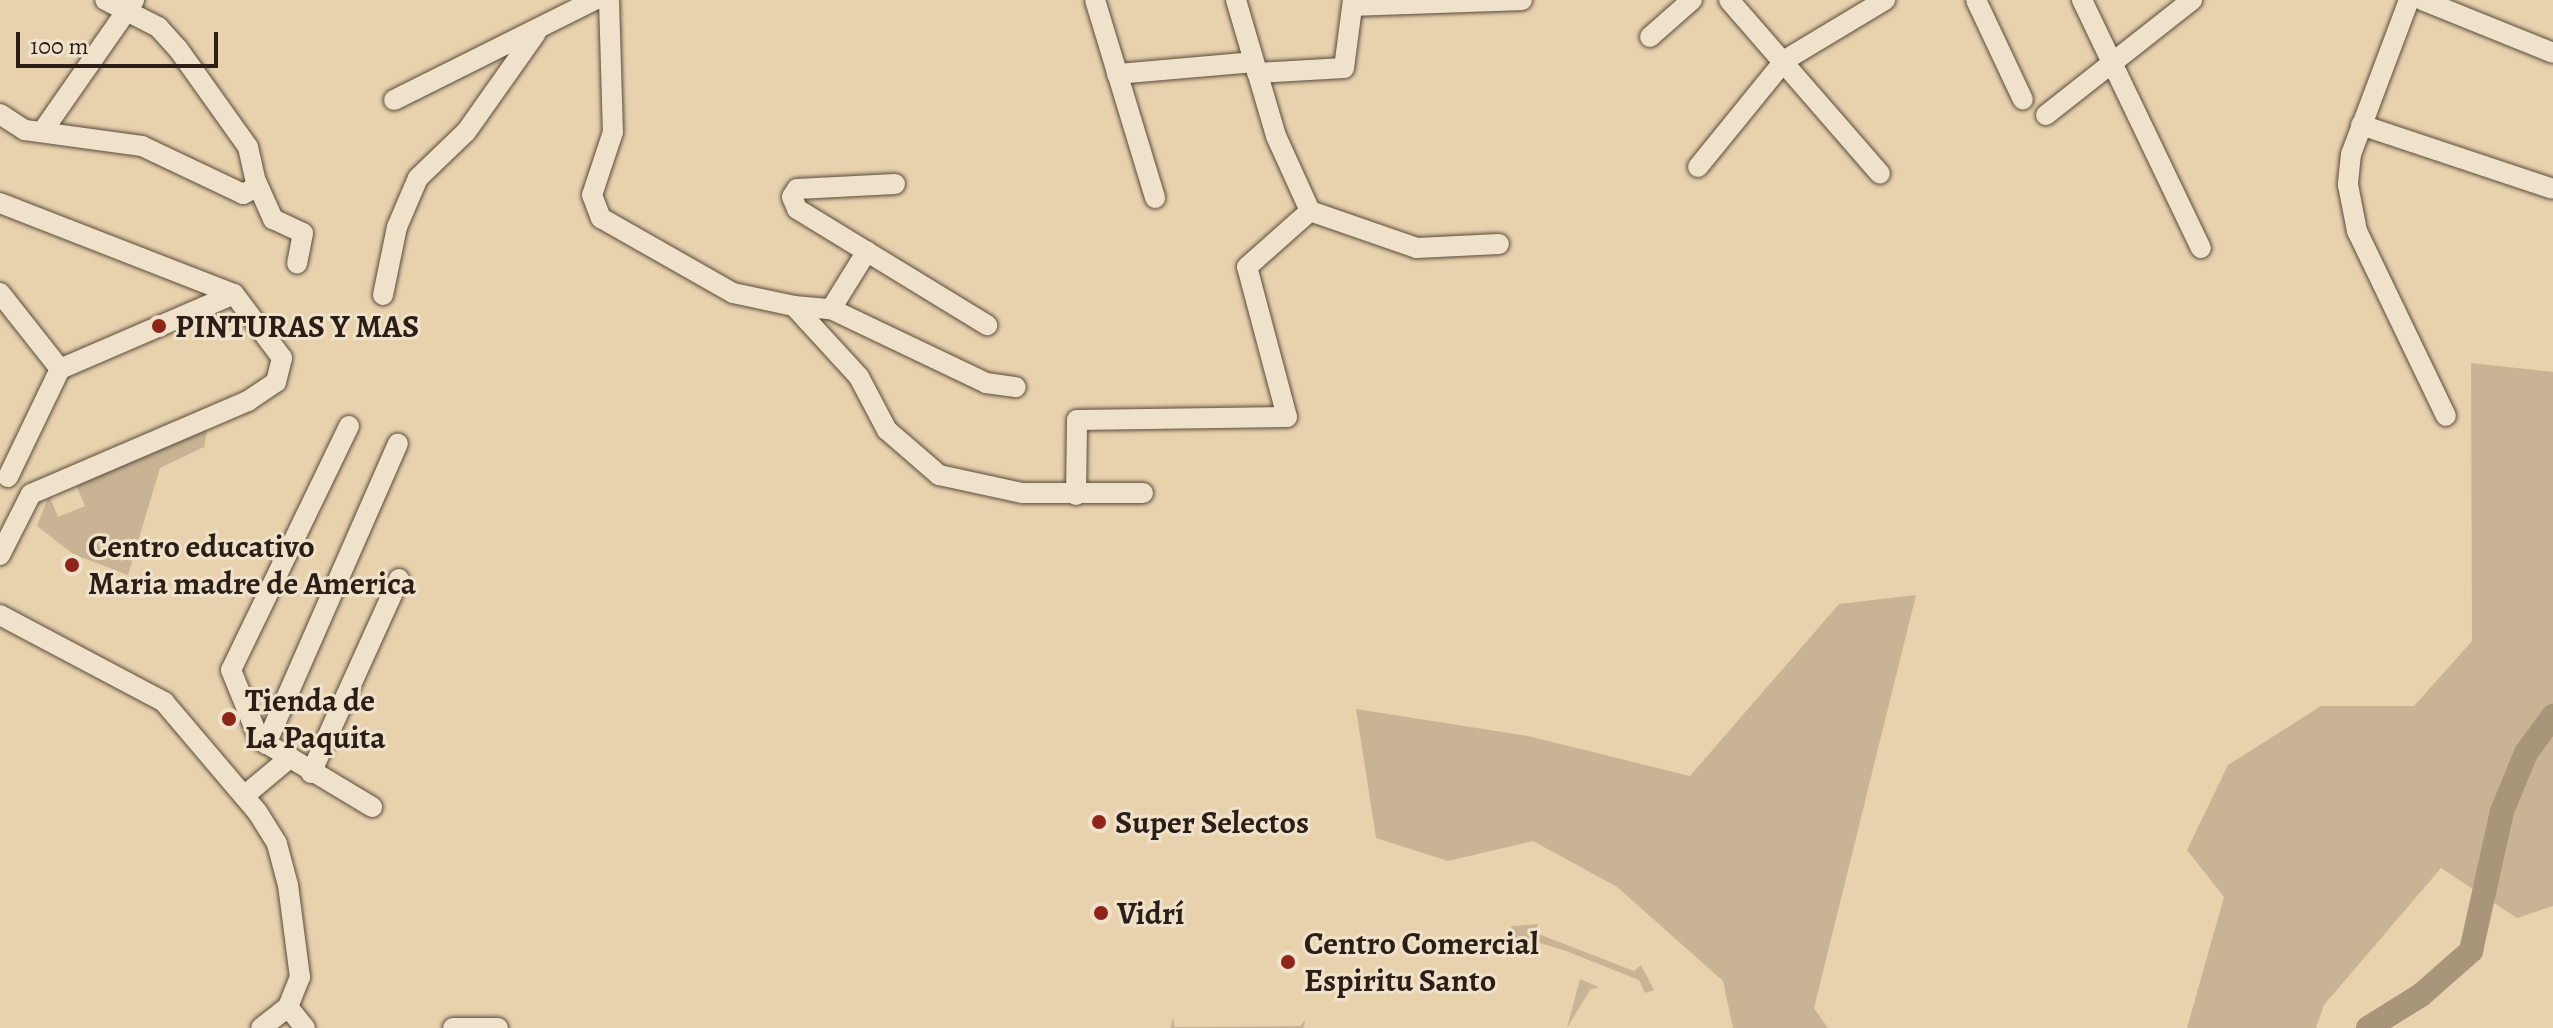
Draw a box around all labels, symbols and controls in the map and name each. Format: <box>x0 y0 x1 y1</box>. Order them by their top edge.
scale bar <box>20 16 222 66</box>
text: 100 m <box>30 30 89 62</box>
place label: PINTURAS Y MAS <box>175 307 419 345</box>
marker: PINTURAS Y MAS <box>150 317 168 335</box>
place label: Centro educativo Maria madre de America <box>88 528 416 603</box>
marker: Centro educativo Maria madre de America <box>63 556 81 574</box>
place label: Tienda de La Paquita <box>245 682 386 757</box>
marker: Tienda de La Paquita <box>220 710 238 728</box>
place label: Super Selectos <box>1115 803 1309 841</box>
marker: Super Selectos <box>1090 813 1108 831</box>
place label: Vidrí <box>1117 894 1184 932</box>
marker: Vidrí <box>1092 904 1110 922</box>
place label: Centro Comercial Espiritu Santo <box>1304 925 1539 1000</box>
marker: Centro Comercial Espiritu Santo <box>1279 953 1297 971</box>

